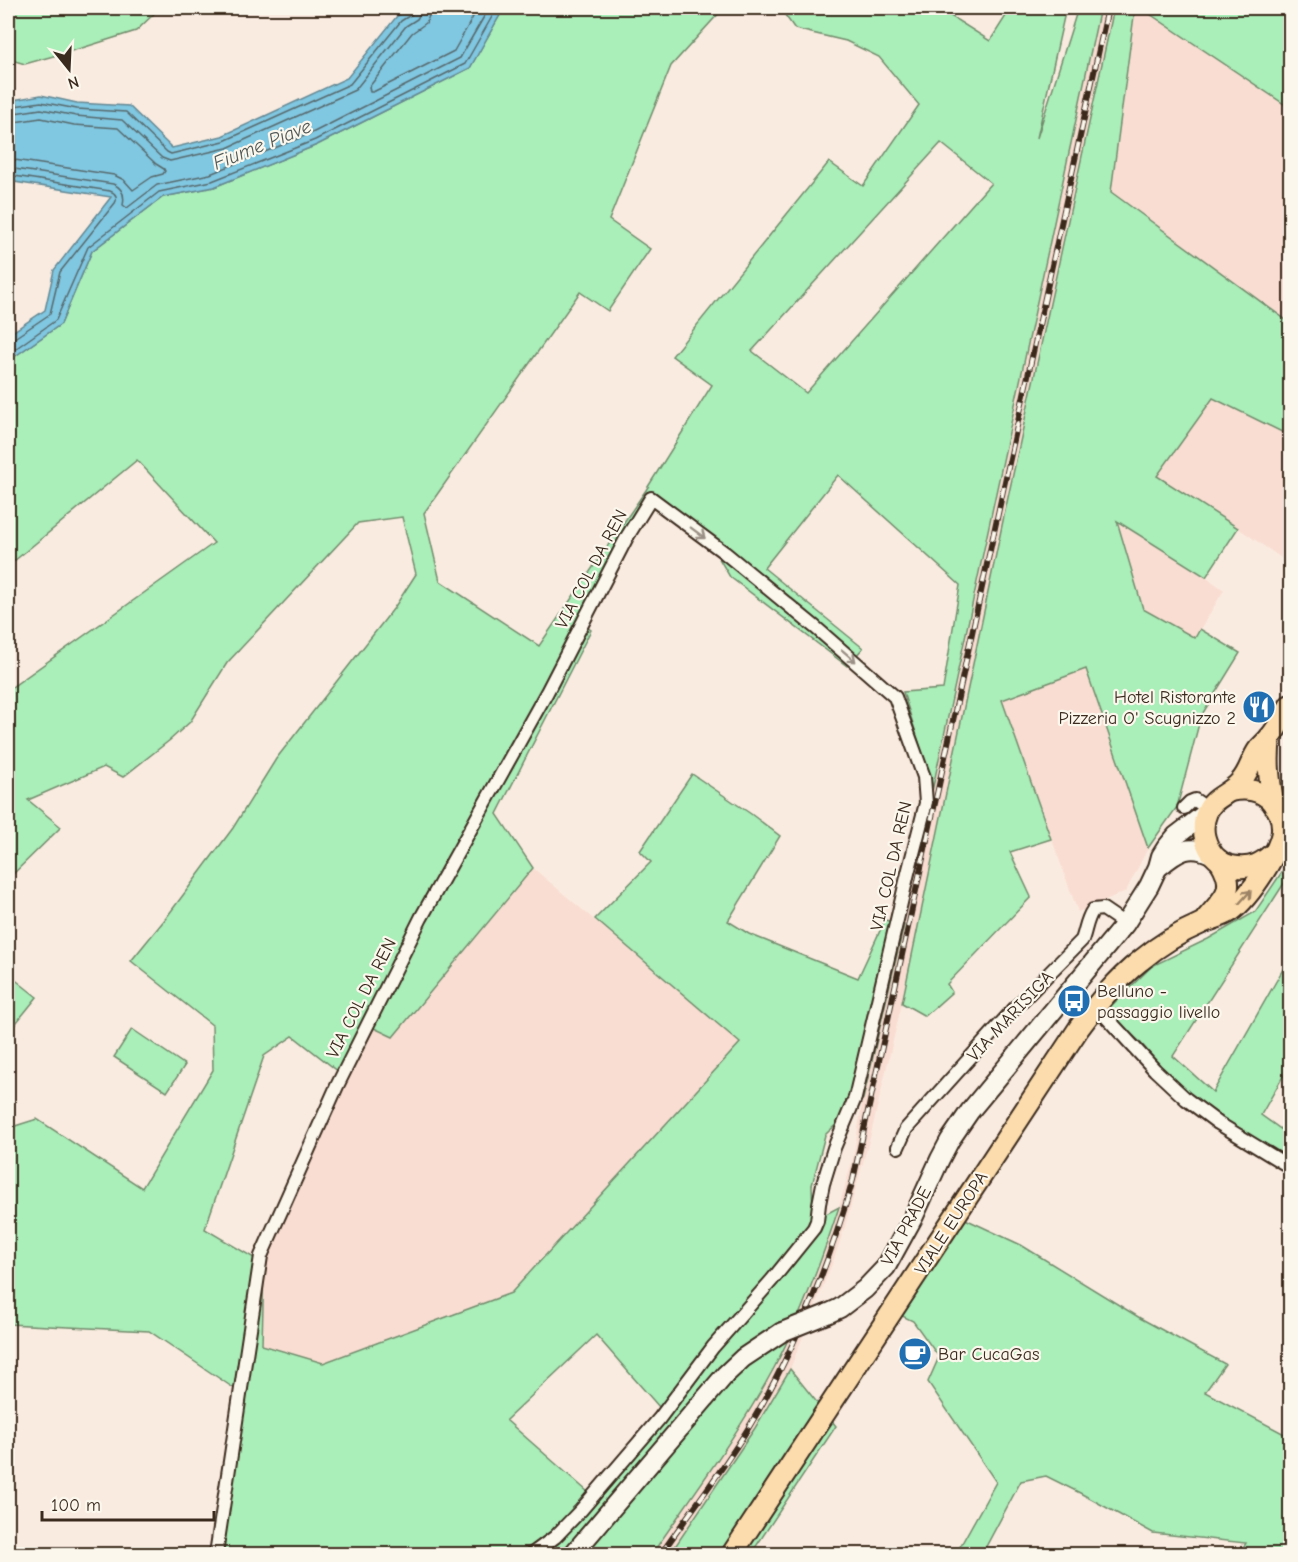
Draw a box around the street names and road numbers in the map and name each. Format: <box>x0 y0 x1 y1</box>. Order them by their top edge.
street label: VIA COL DA REN <box>551 506 632 632</box>
street label: VIA COL DA REN <box>866 799 917 933</box>
street label: VIA COL DA REN <box>322 935 401 1062</box>
street label: VIA MARISIGA <box>963 967 1058 1066</box>
street label: VIALE EUROPA <box>910 1168 992 1279</box>
street label: VIA PRADE <box>877 1183 936 1269</box>

